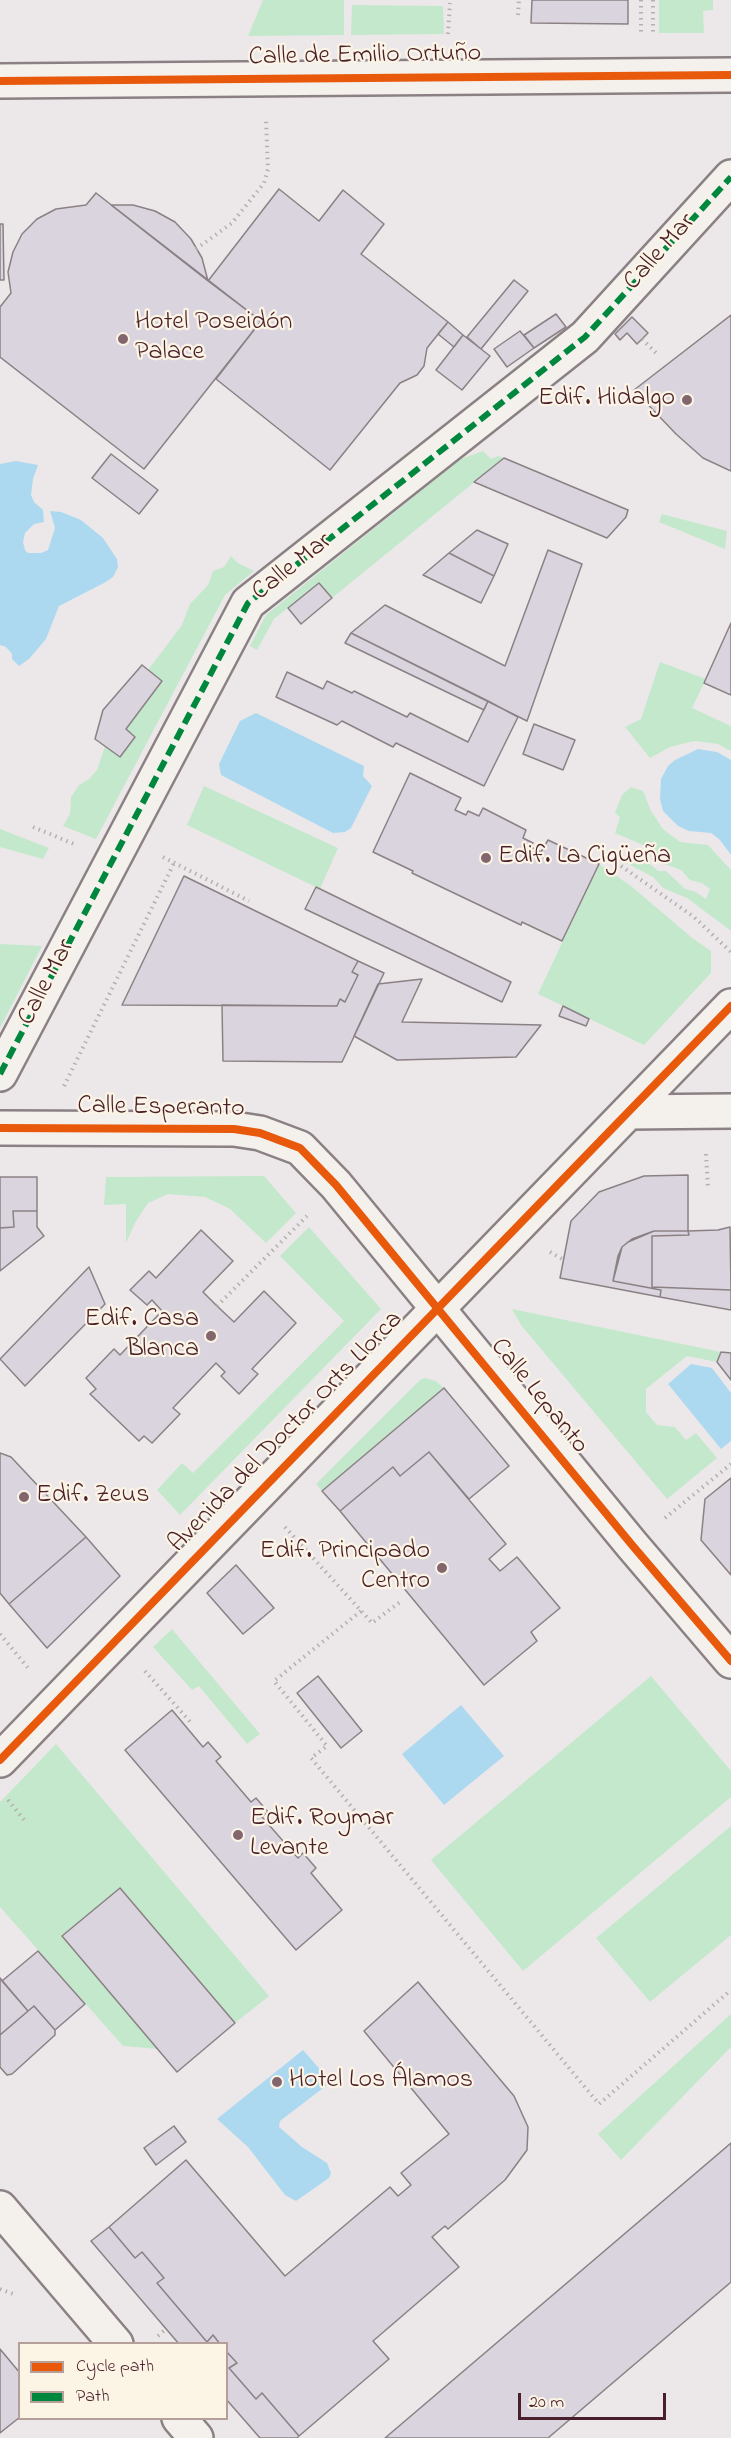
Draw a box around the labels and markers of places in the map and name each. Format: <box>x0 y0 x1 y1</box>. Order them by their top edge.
place label: Hotel Poseidón Palace <box>135 308 292 370</box>
marker: Hotel Poseidón Palace <box>116 332 130 346</box>
place label: Edif. Hidalgo <box>538 384 675 416</box>
marker: Edif. Hidalgo <box>680 393 694 407</box>
place label: Edif. La Cigüeña <box>498 842 671 874</box>
marker: Edif. La Cigüeña <box>479 851 493 865</box>
place label: Edif. Casa Blanca <box>84 1305 199 1366</box>
marker: Edif. Casa Blanca <box>204 1329 218 1343</box>
place label: Edif. Zeus <box>36 1481 149 1513</box>
marker: Edif. Zeus <box>17 1490 31 1504</box>
place label: Edif. Principado Centro <box>259 1537 430 1598</box>
marker: Edif. Principado Centro <box>435 1561 449 1575</box>
place label: Edif. Roymar Levante <box>250 1804 394 1865</box>
marker: Edif. Roymar Levante <box>231 1828 245 1842</box>
place label: Hotel Los Álamos <box>289 2066 473 2098</box>
marker: Hotel Los Álamos <box>270 2075 284 2089</box>

